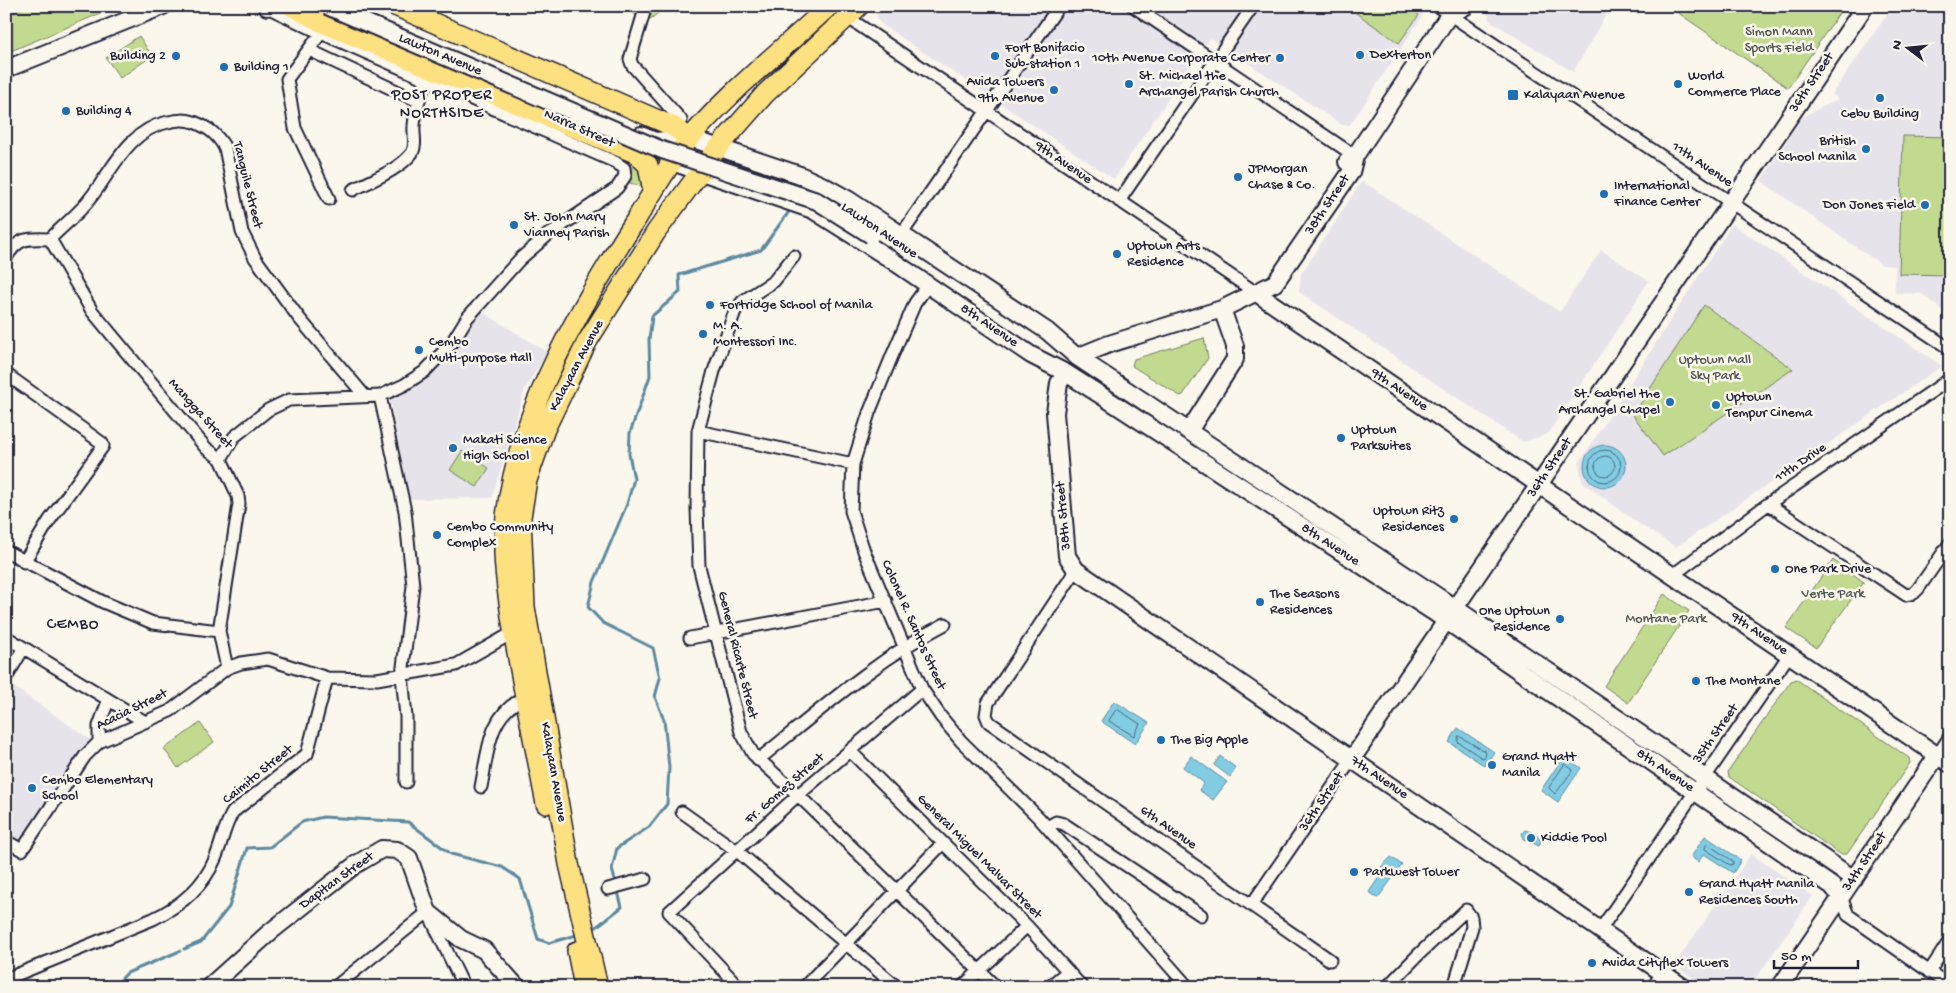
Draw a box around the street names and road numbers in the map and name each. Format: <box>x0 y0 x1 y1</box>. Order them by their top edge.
street label: Lawton Avenue <box>396 30 485 80</box>
street label: 36th Street <box>1785 49 1839 117</box>
street label: Narra Street <box>541 106 618 153</box>
street label: 9th Avenue <box>1030 137 1096 189</box>
street label: 11th Avenue <box>1667 138 1736 192</box>
street label: Tanguile Street <box>228 139 266 231</box>
street label: 38th Street <box>1301 171 1355 239</box>
street label: Lawton Avenue <box>837 199 921 263</box>
street label: 8th Avenue <box>957 300 1022 352</box>
street label: Kalayaan Avenue <box>546 317 609 415</box>
street label: 9th Avenue <box>1366 364 1432 416</box>
street label: Mangga Street <box>164 375 237 454</box>
street label: 36th Street <box>1523 434 1577 502</box>
street label: 11th Drive <box>1771 439 1831 487</box>
street label: 38th Street <box>1052 480 1076 552</box>
street label: 8th Avenue <box>1298 520 1363 571</box>
street label: Colonel R. Santos Street <box>877 557 950 694</box>
street label: General Ricarte Street <box>713 590 761 722</box>
street label: 9th Avenue <box>1726 608 1792 660</box>
street label: Acacia Street <box>94 685 171 735</box>
street label: 35th Street <box>1689 700 1743 768</box>
street label: Kalayaan Avenue <box>536 721 570 824</box>
street label: Caimito Street <box>220 741 297 808</box>
street label: 8th Avenue <box>1633 745 1698 797</box>
street label: Fr. Gomez Street <box>741 749 829 829</box>
street label: 7th Avenue <box>1346 752 1412 804</box>
street label: 36th Street <box>1295 768 1349 836</box>
street label: General Miguel Malvar Street <box>913 791 1046 924</box>
street label: 6th Avenue <box>1136 802 1200 854</box>
street label: 34th Street <box>1838 828 1892 896</box>
street label: Dapitan Street <box>296 848 378 914</box>

